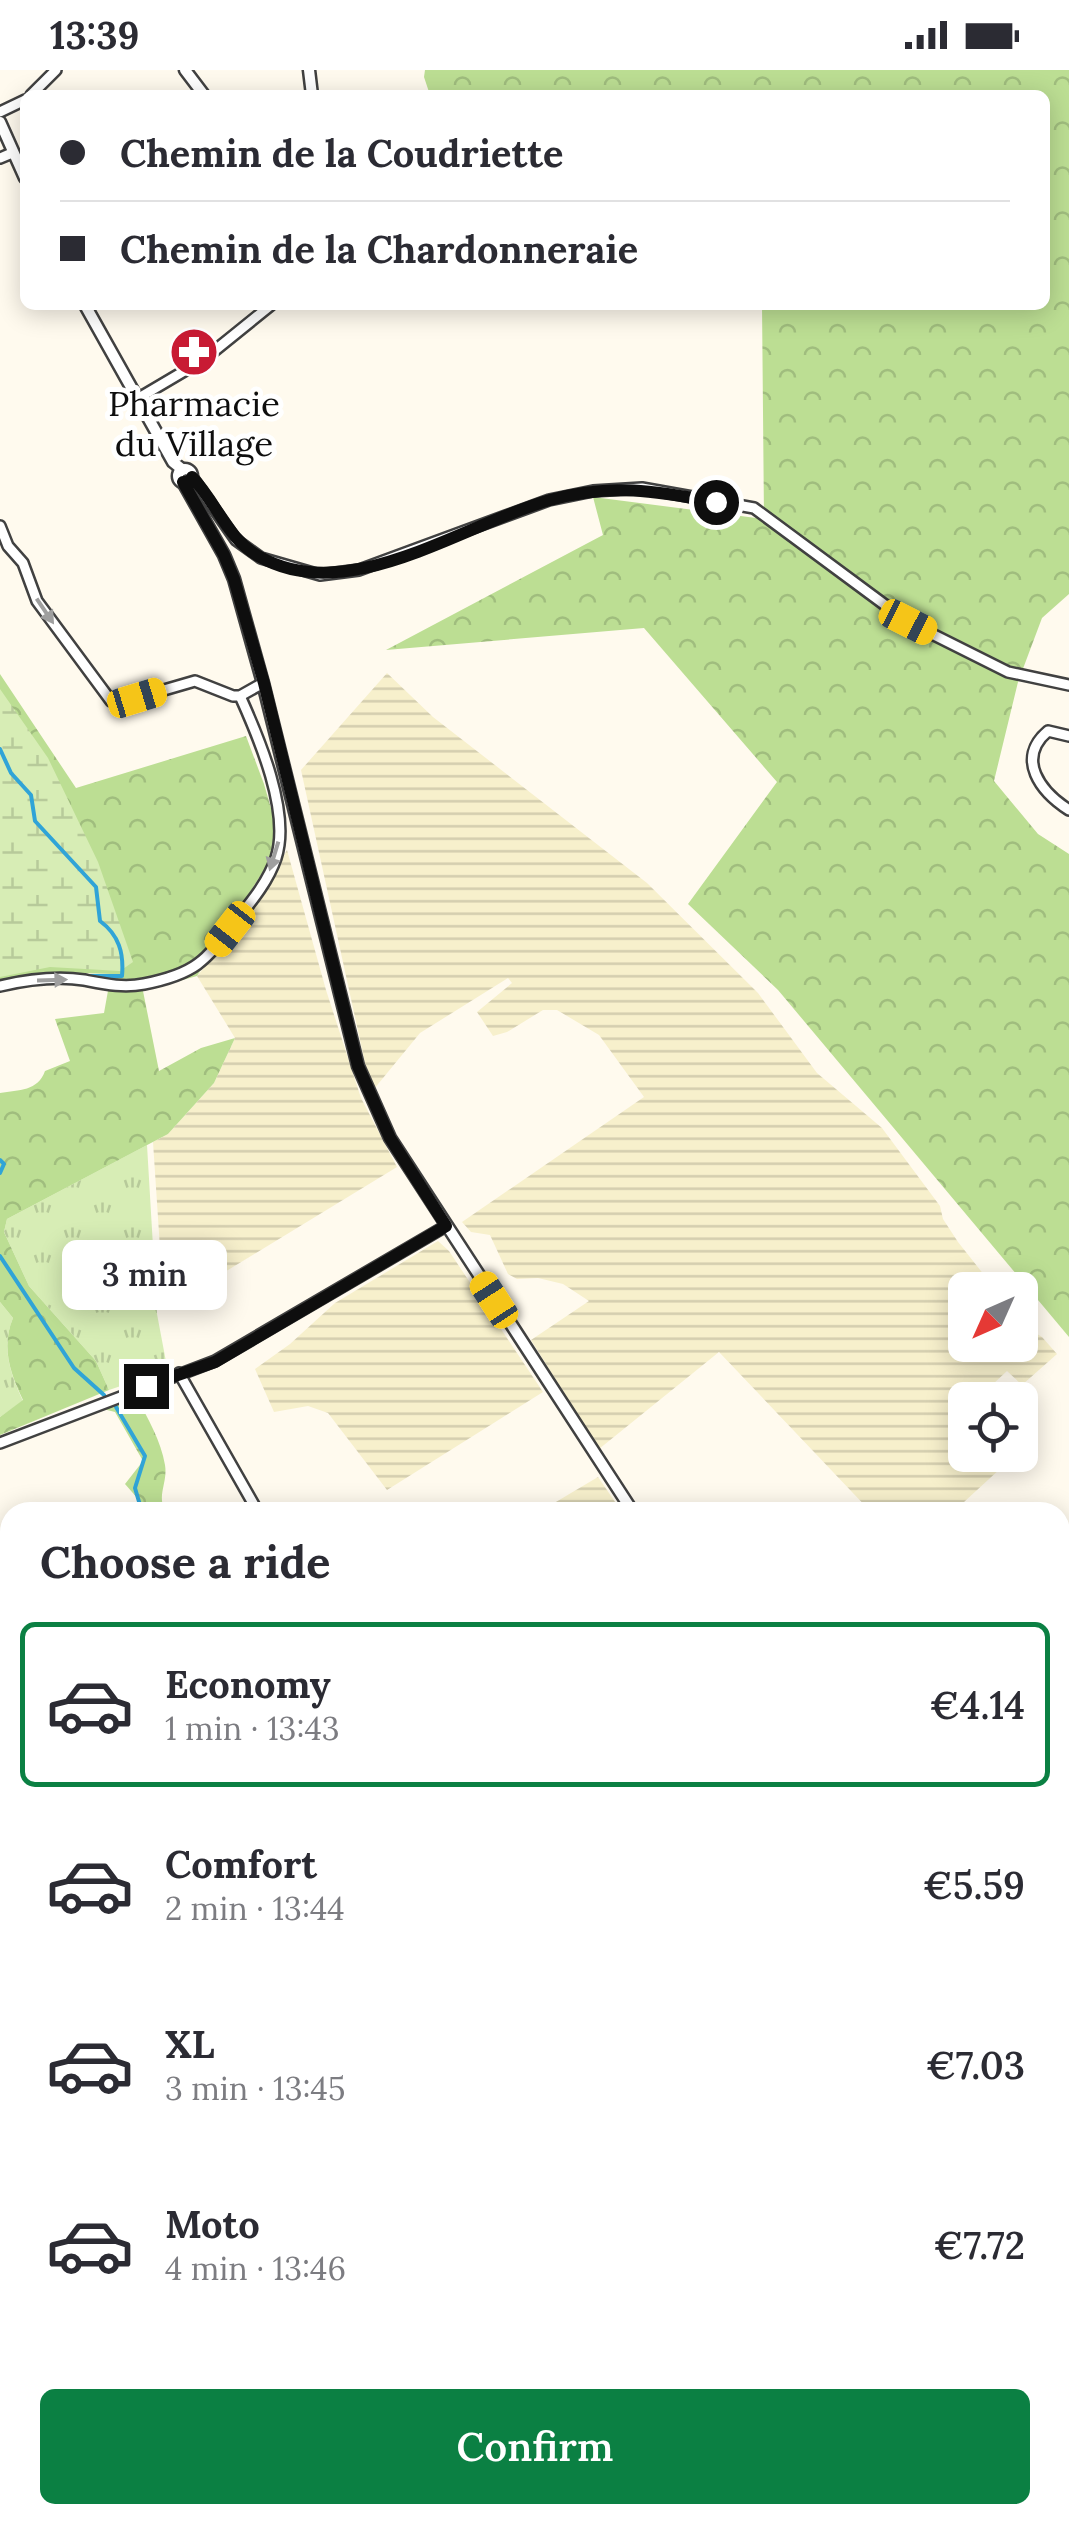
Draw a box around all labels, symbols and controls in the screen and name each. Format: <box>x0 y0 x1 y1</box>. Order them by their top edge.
text: 13:39 <box>50 11 139 59</box>
text: Chemin de la Coudriette <box>120 129 563 177</box>
text: Chemin de la Chardonneraie <box>120 225 638 273</box>
pharmacy icon: Pharmacie du Village <box>168 326 220 378</box>
place label: Pharmacie du Village <box>108 381 280 466</box>
route start <box>694 480 739 525</box>
car <box>874 595 942 649</box>
one-way arrow <box>35 597 54 624</box>
car <box>104 675 170 721</box>
one-way arrow <box>266 841 281 871</box>
car <box>200 896 260 962</box>
one-way arrow <box>36 971 68 987</box>
callout: 3 min <box>64 1241 228 1311</box>
text: 3 min <box>102 1254 187 1295</box>
car <box>465 1267 523 1333</box>
north arrow <box>948 1272 1038 1362</box>
map controls <box>948 1272 1038 1472</box>
route end <box>124 1364 169 1409</box>
button: locate <box>948 1382 1038 1472</box>
text: Choose a ride <box>40 1533 330 1590</box>
icon: car <box>45 1660 135 1750</box>
text: Economy <box>165 1660 331 1708</box>
text: €4.14 <box>930 1681 1025 1729</box>
text: 1 min · 13:43 <box>165 1708 340 1749</box>
icon: car <box>45 1840 135 1930</box>
text: Comfort <box>165 1840 317 1888</box>
text: €5.59 <box>923 1861 1025 1909</box>
text: 2 min · 13:44 <box>165 1888 345 1929</box>
icon: car <box>45 2020 135 2110</box>
text: XL <box>165 2020 215 2068</box>
text: €7.03 <box>926 2041 1025 2089</box>
text: 3 min · 13:45 <box>165 2068 345 2109</box>
icon: car <box>45 2200 135 2290</box>
text: Moto <box>165 2200 260 2248</box>
text: €7.72 <box>933 2221 1025 2269</box>
text: 4 min · 13:46 <box>165 2248 346 2289</box>
button: Confirm <box>40 2389 1030 2504</box>

